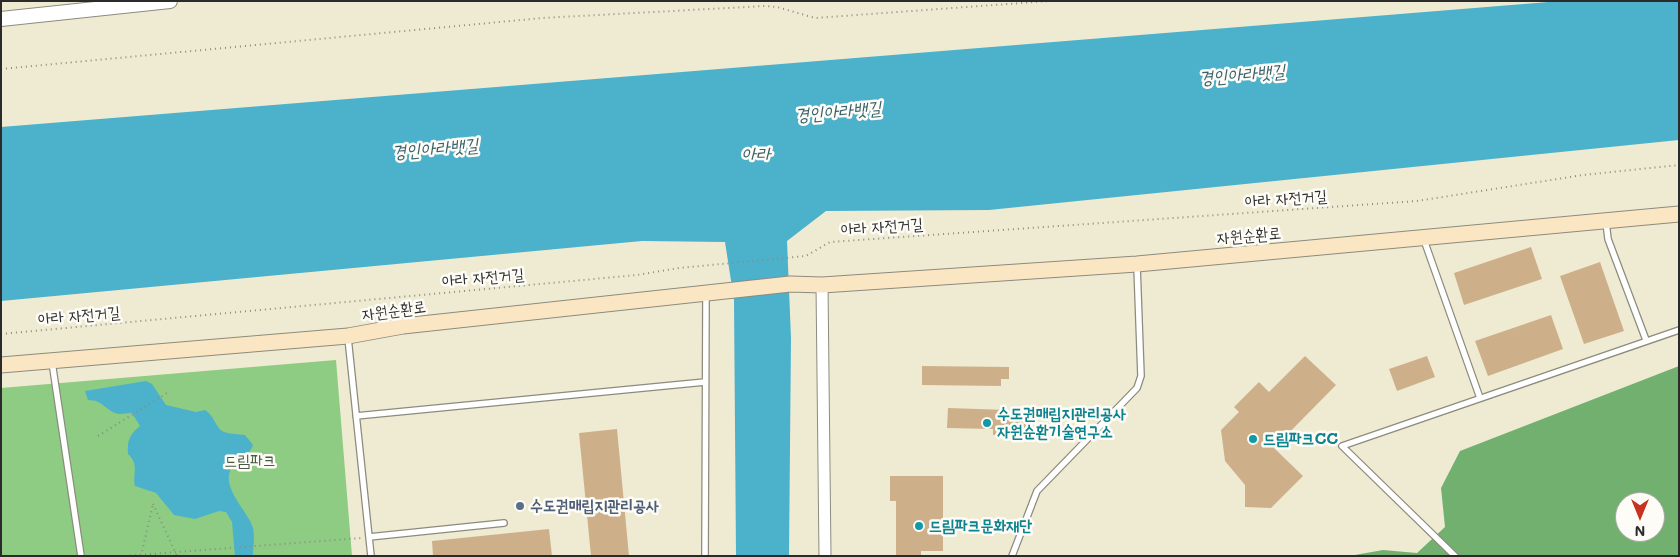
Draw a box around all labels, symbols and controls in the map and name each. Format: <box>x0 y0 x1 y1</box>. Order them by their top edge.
water label: 경인아라뱃길 <box>1198 60 1286 90</box>
water label: 경인아라뱃길 <box>794 97 882 127</box>
water label: 경인아라뱃길 <box>391 134 479 164</box>
water label: 아라 <box>742 143 770 165</box>
street label: 아라 자전거길 <box>1244 187 1328 211</box>
street label: 아라 자전거길 <box>840 215 924 239</box>
street label: 자원순환로 <box>1216 224 1282 248</box>
street label: 아라 자전거길 <box>441 265 525 291</box>
street label: 자원순환로 <box>361 297 427 325</box>
street label: 아라 자전거길 <box>37 303 121 329</box>
place label: 수도권매립지관리공사 자원순환기술연구소 <box>997 404 1126 442</box>
marker: 수도권매립지관리공사 자원순환기술연구소 <box>981 417 993 429</box>
place label: 드림파크CC <box>1263 429 1338 449</box>
marker: 드림파크CC <box>1247 433 1259 445</box>
park label: 드림파크 <box>224 451 276 471</box>
north arrow <box>1615 492 1665 542</box>
place label: 수도권매립지관리공사 <box>530 496 659 516</box>
marker: 수도권매립지관리공사 <box>514 500 526 512</box>
place label: 드림파크문화재단 <box>929 516 1032 536</box>
marker: 드림파크문화재단 <box>913 520 925 532</box>
text: N <box>1635 522 1645 541</box>

